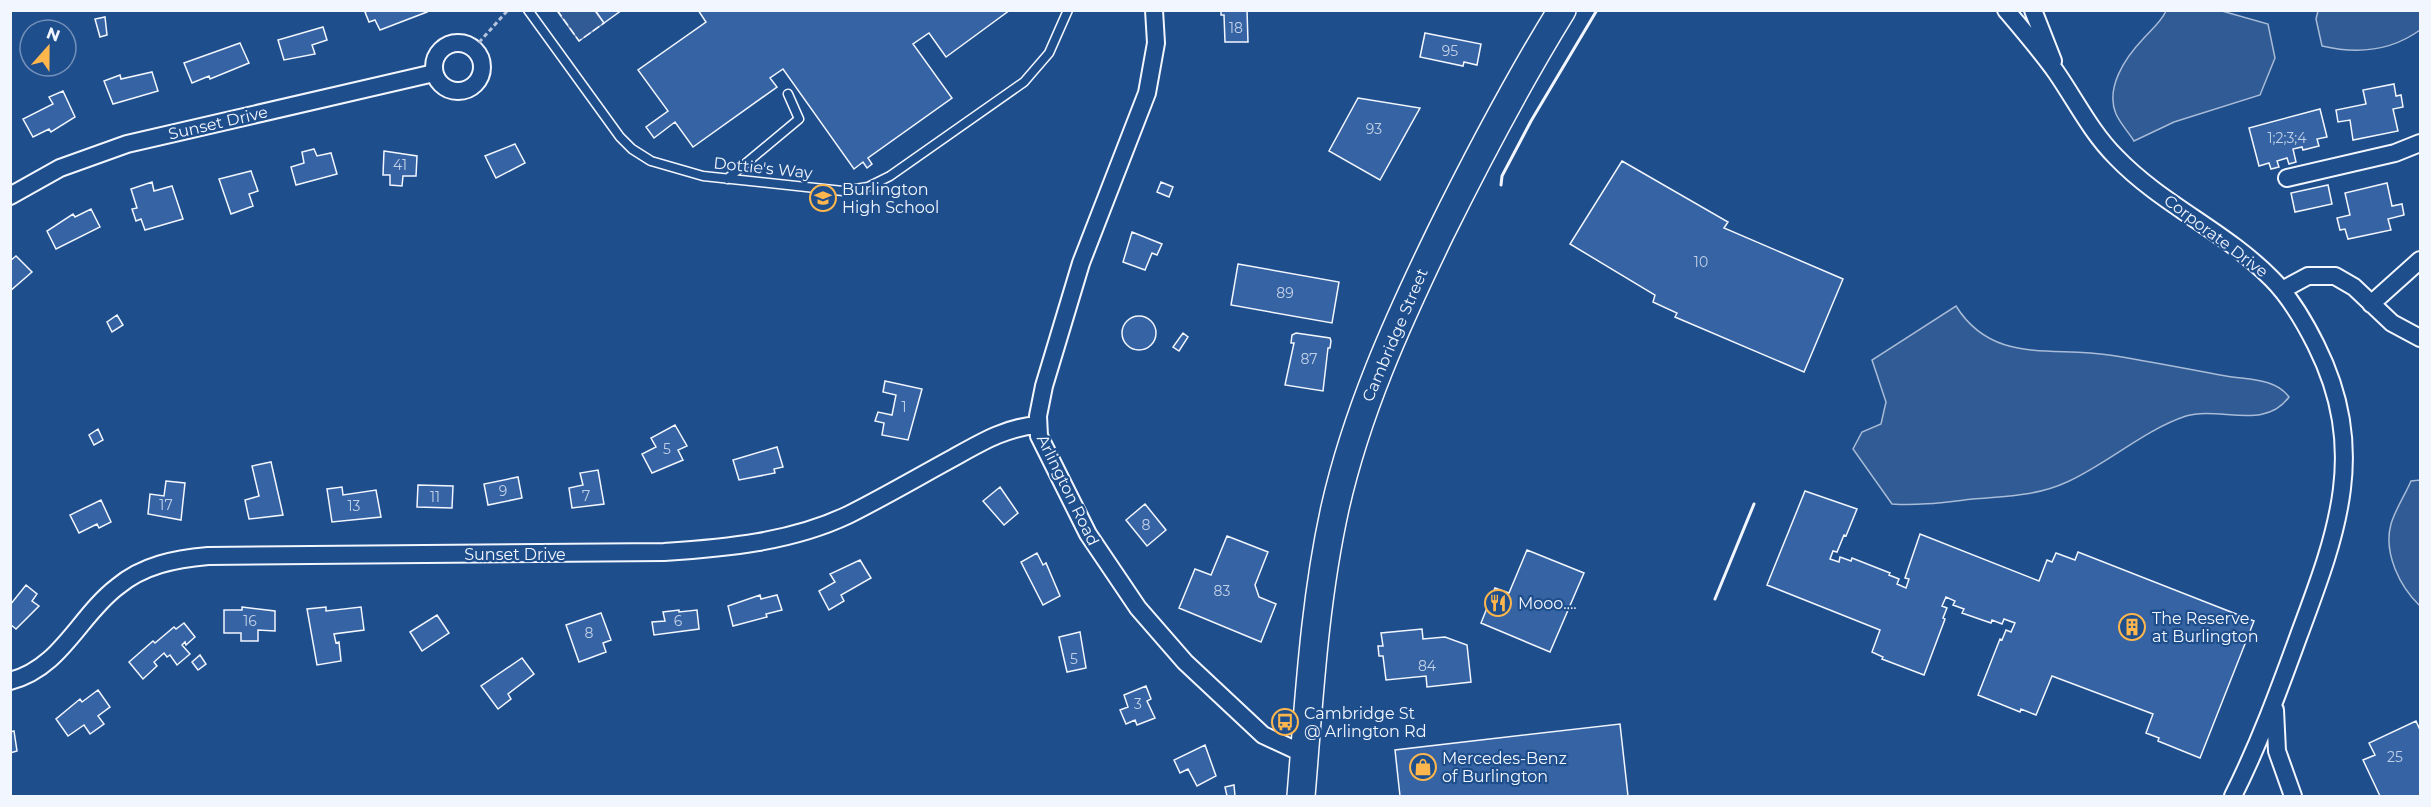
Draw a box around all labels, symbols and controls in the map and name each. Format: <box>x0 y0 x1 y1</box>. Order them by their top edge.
north arrow <box>18 18 78 78</box>
house number: 18 <box>1229 19 1243 37</box>
text: N <box>44 23 63 46</box>
house number: 95 <box>1442 42 1458 60</box>
street label: Sunset Drive <box>166 102 270 144</box>
house number: 93 <box>1366 120 1382 138</box>
house number: 1;2;3;4 <box>2267 129 2307 147</box>
street label: Dottie's Way <box>713 153 814 183</box>
house number: 41 <box>393 156 407 174</box>
place label: Burlington High School <box>842 180 939 217</box>
school or university icon: Burlington High School <box>808 183 838 213</box>
street label: Corporate Drive <box>2160 191 2272 281</box>
house number: 10 <box>1694 253 1708 271</box>
street label: Cambridge Street <box>1358 265 1432 405</box>
house number: 89 <box>1276 284 1294 302</box>
house number: 87 <box>1300 350 1318 368</box>
house number: 1 <box>901 398 907 416</box>
street label: Arlington Road <box>1033 431 1103 549</box>
house number: 5 <box>663 440 671 458</box>
house number: 9 <box>499 482 507 500</box>
house number: 7 <box>582 487 590 505</box>
house number: 11 <box>430 488 440 506</box>
house number: 17 <box>159 496 173 514</box>
house number: 13 <box>348 497 361 515</box>
house number: 8 <box>1142 516 1151 534</box>
street label: Sunset Drive <box>464 545 566 564</box>
house number: 83 <box>1214 582 1231 600</box>
restaurant icon: Mooo.... <box>1483 588 1513 618</box>
place label: Mooo.... <box>1518 594 1577 613</box>
place label: The Reserve at Burlington <box>2152 609 2259 646</box>
house number: 16 <box>243 612 257 630</box>
house number: 6 <box>674 612 683 630</box>
building icon: The Reserve at Burlington <box>2117 612 2147 642</box>
house number: 8 <box>585 624 594 642</box>
house number: 5 <box>1070 650 1078 668</box>
house number: 84 <box>1418 657 1437 675</box>
house number: 3 <box>1134 695 1142 713</box>
place label: Cambridge St @ Arlington Rd <box>1304 704 1427 741</box>
bus stop icon: Cambridge St @ Arlington Rd <box>1270 707 1300 737</box>
house number: 25 <box>2387 748 2403 766</box>
place label: Mercedes-Benz of Burlington <box>1442 749 1567 786</box>
shop icon: Mercedes-Benz of Burlington <box>1408 752 1438 782</box>

